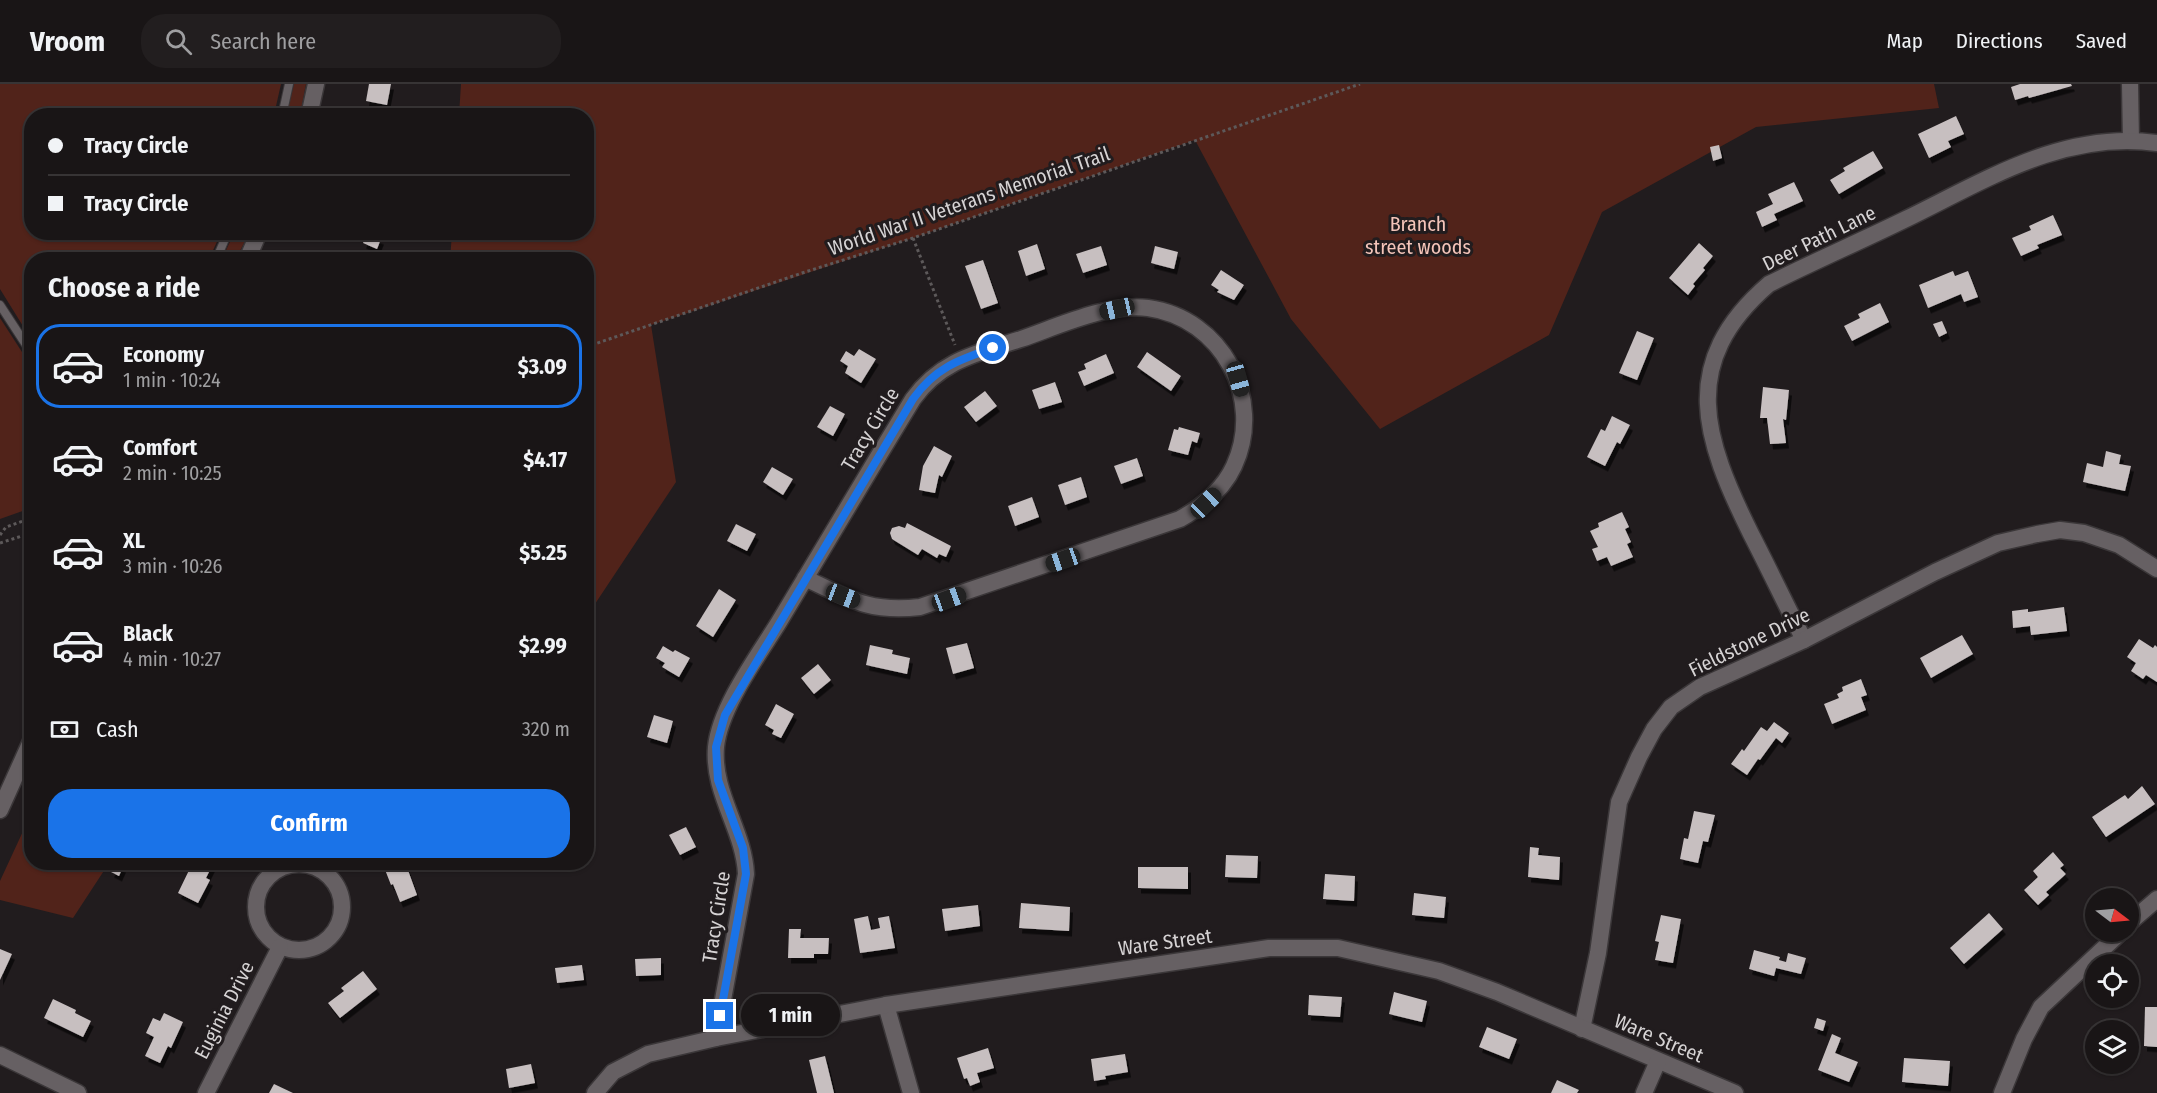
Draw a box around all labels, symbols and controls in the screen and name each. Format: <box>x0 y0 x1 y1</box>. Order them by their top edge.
search box <box>141 14 561 68</box>
text: Vroom <box>30 25 105 58</box>
icon: search <box>162 25 195 58</box>
text: Search here <box>210 28 316 55</box>
text: Map <box>1886 28 1923 54</box>
text: Directions <box>1956 28 2043 54</box>
text: Saved <box>2076 28 2127 54</box>
text: Tracy Circle <box>84 132 188 159</box>
street label: World War II Veterans Memorial Trail <box>825 141 1113 261</box>
text: Tracy Circle <box>84 190 188 217</box>
street label: Deer Path Lane <box>1758 200 1880 276</box>
park label: Branch street woods <box>1365 212 1471 259</box>
text: Choose a ride <box>48 272 200 304</box>
car <box>1097 296 1137 322</box>
route start <box>979 334 1006 361</box>
icon: car <box>51 339 105 393</box>
text: Economy <box>123 341 204 368</box>
text: $3.09 <box>518 353 567 380</box>
car <box>1224 359 1252 399</box>
text: 1 min · 10:24 <box>123 368 221 392</box>
street label: Tracy Circle <box>836 383 904 475</box>
icon: car <box>51 432 105 486</box>
text: Comfort <box>123 434 197 461</box>
text: $4.17 <box>523 446 567 473</box>
text: 2 min · 10:25 <box>123 461 222 485</box>
car <box>1187 484 1225 522</box>
icon: car <box>51 525 105 579</box>
text: XL <box>123 527 145 554</box>
text: $5.25 <box>519 539 567 566</box>
car <box>1043 546 1083 574</box>
text: 3 min · 10:26 <box>123 554 223 578</box>
car <box>823 581 863 611</box>
car <box>929 584 969 614</box>
street label: Fieldstone Drive <box>1685 602 1813 682</box>
icon: car <box>51 618 105 672</box>
text: Black <box>123 620 173 647</box>
text: $2.99 <box>519 632 567 659</box>
text: 4 min · 10:27 <box>123 647 221 671</box>
icon: cash <box>48 713 81 746</box>
text: Cash <box>96 716 139 743</box>
text: 320 m <box>522 717 570 741</box>
button: Confirm <box>48 789 570 858</box>
street label: Tracy Circle <box>697 870 735 964</box>
north arrow <box>2085 888 2139 942</box>
map controls <box>2085 888 2139 1074</box>
street label: Ware Street <box>1117 923 1214 960</box>
button: locate <box>2085 954 2139 1008</box>
street label: Euginia Drive <box>189 957 259 1063</box>
callout: 1 min <box>741 995 840 1037</box>
route end <box>706 1002 733 1029</box>
text: 1 min <box>769 1003 812 1027</box>
street label: Ware Street <box>1611 1009 1708 1068</box>
button: layers <box>2085 1020 2139 1074</box>

